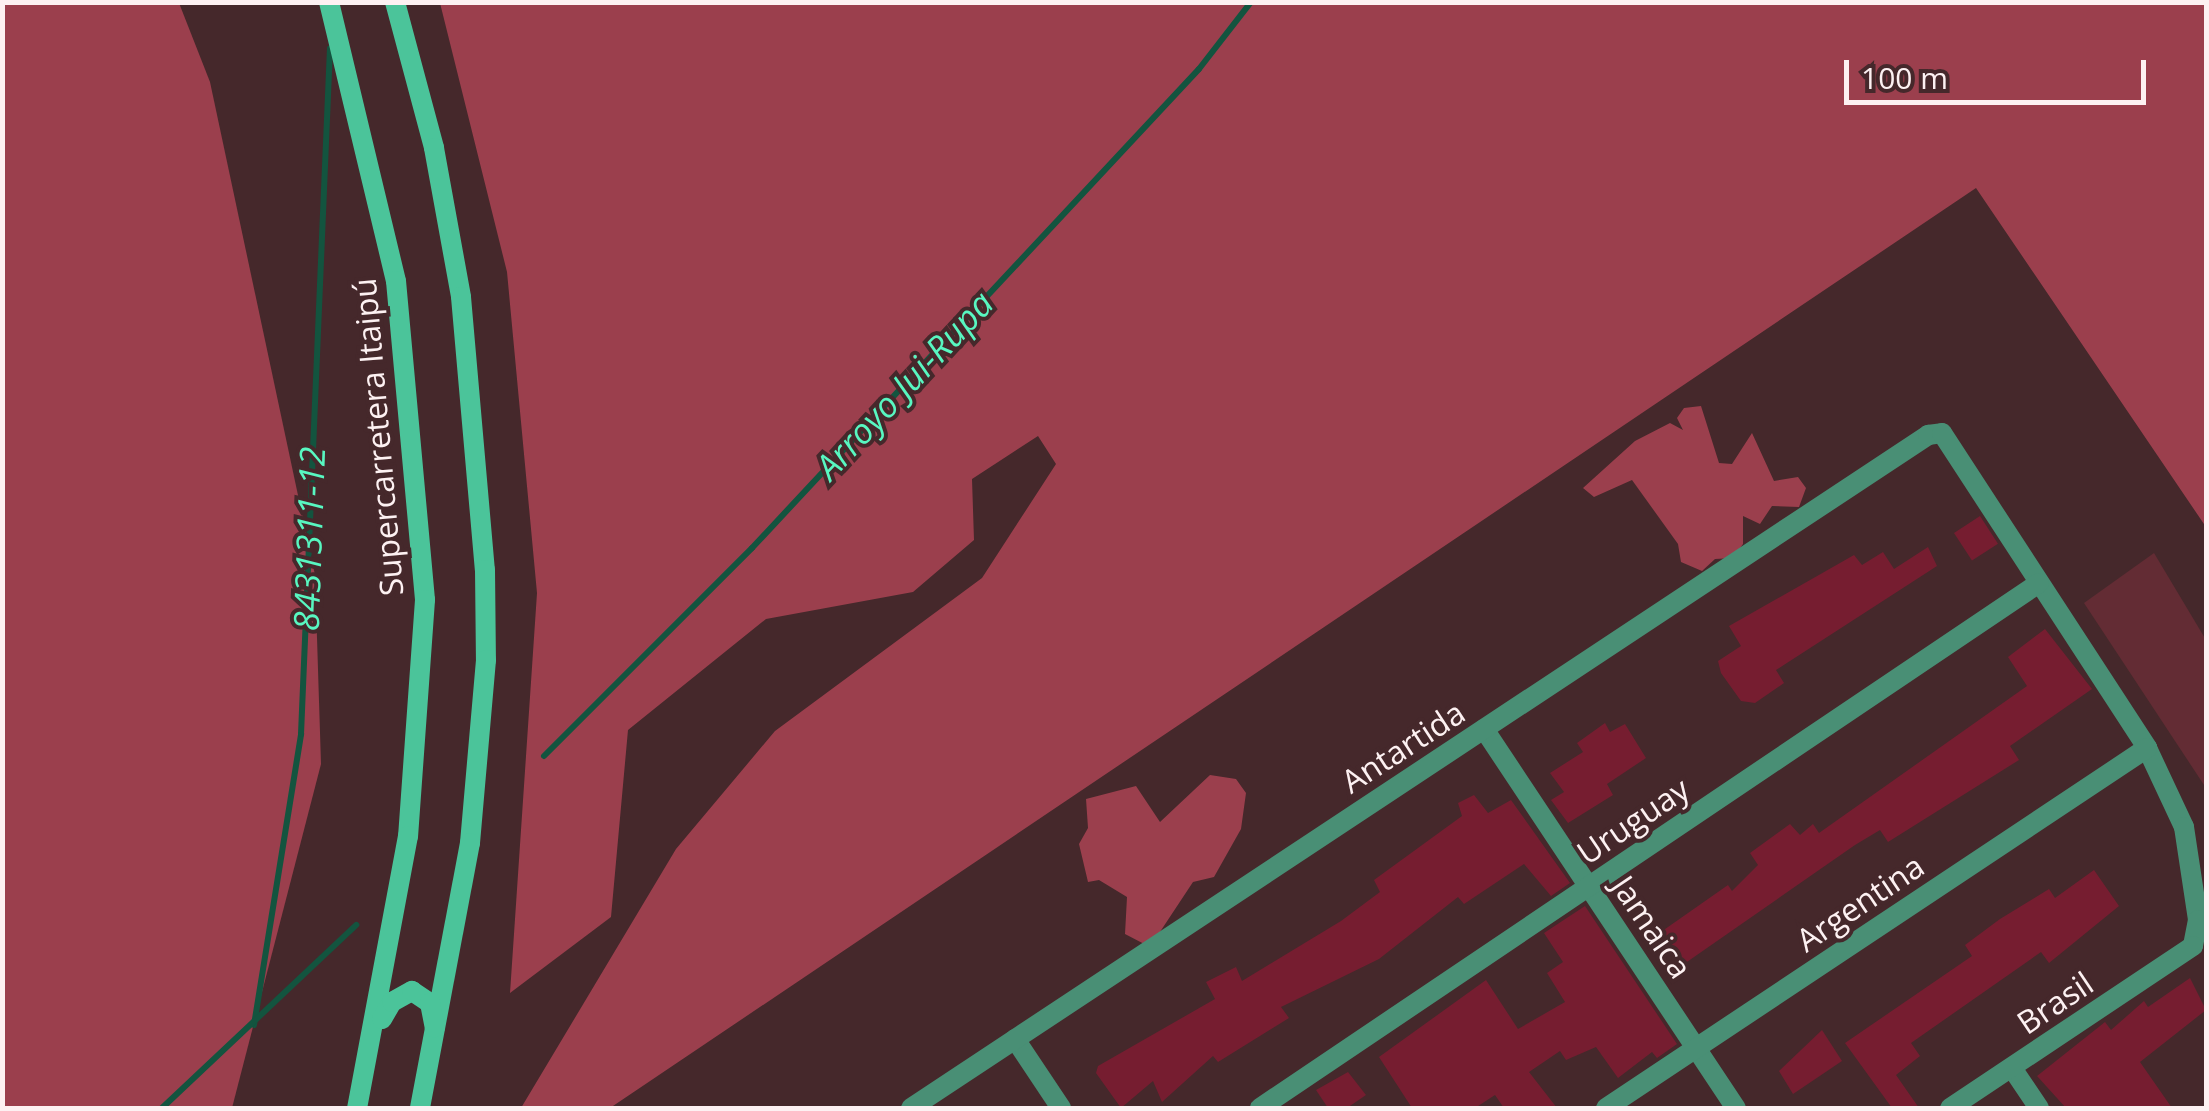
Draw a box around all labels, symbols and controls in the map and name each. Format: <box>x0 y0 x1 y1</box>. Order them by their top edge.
scale bar <box>1849 40 2152 102</box>
text: 100 m <box>1861 57 1948 98</box>
street label: Supercarretera Itaipú <box>345 276 411 598</box>
water label: Arroyo Jui-Rupa <box>806 282 1002 488</box>
water label: 8431311-12 <box>285 446 333 632</box>
street label: Antartida <box>1334 693 1472 801</box>
street label: Uruguay <box>1570 770 1696 872</box>
street label: Argentina <box>1789 846 1931 960</box>
street label: Jamaica <box>1604 869 1700 985</box>
street label: Brasil <box>2010 964 2100 1042</box>

